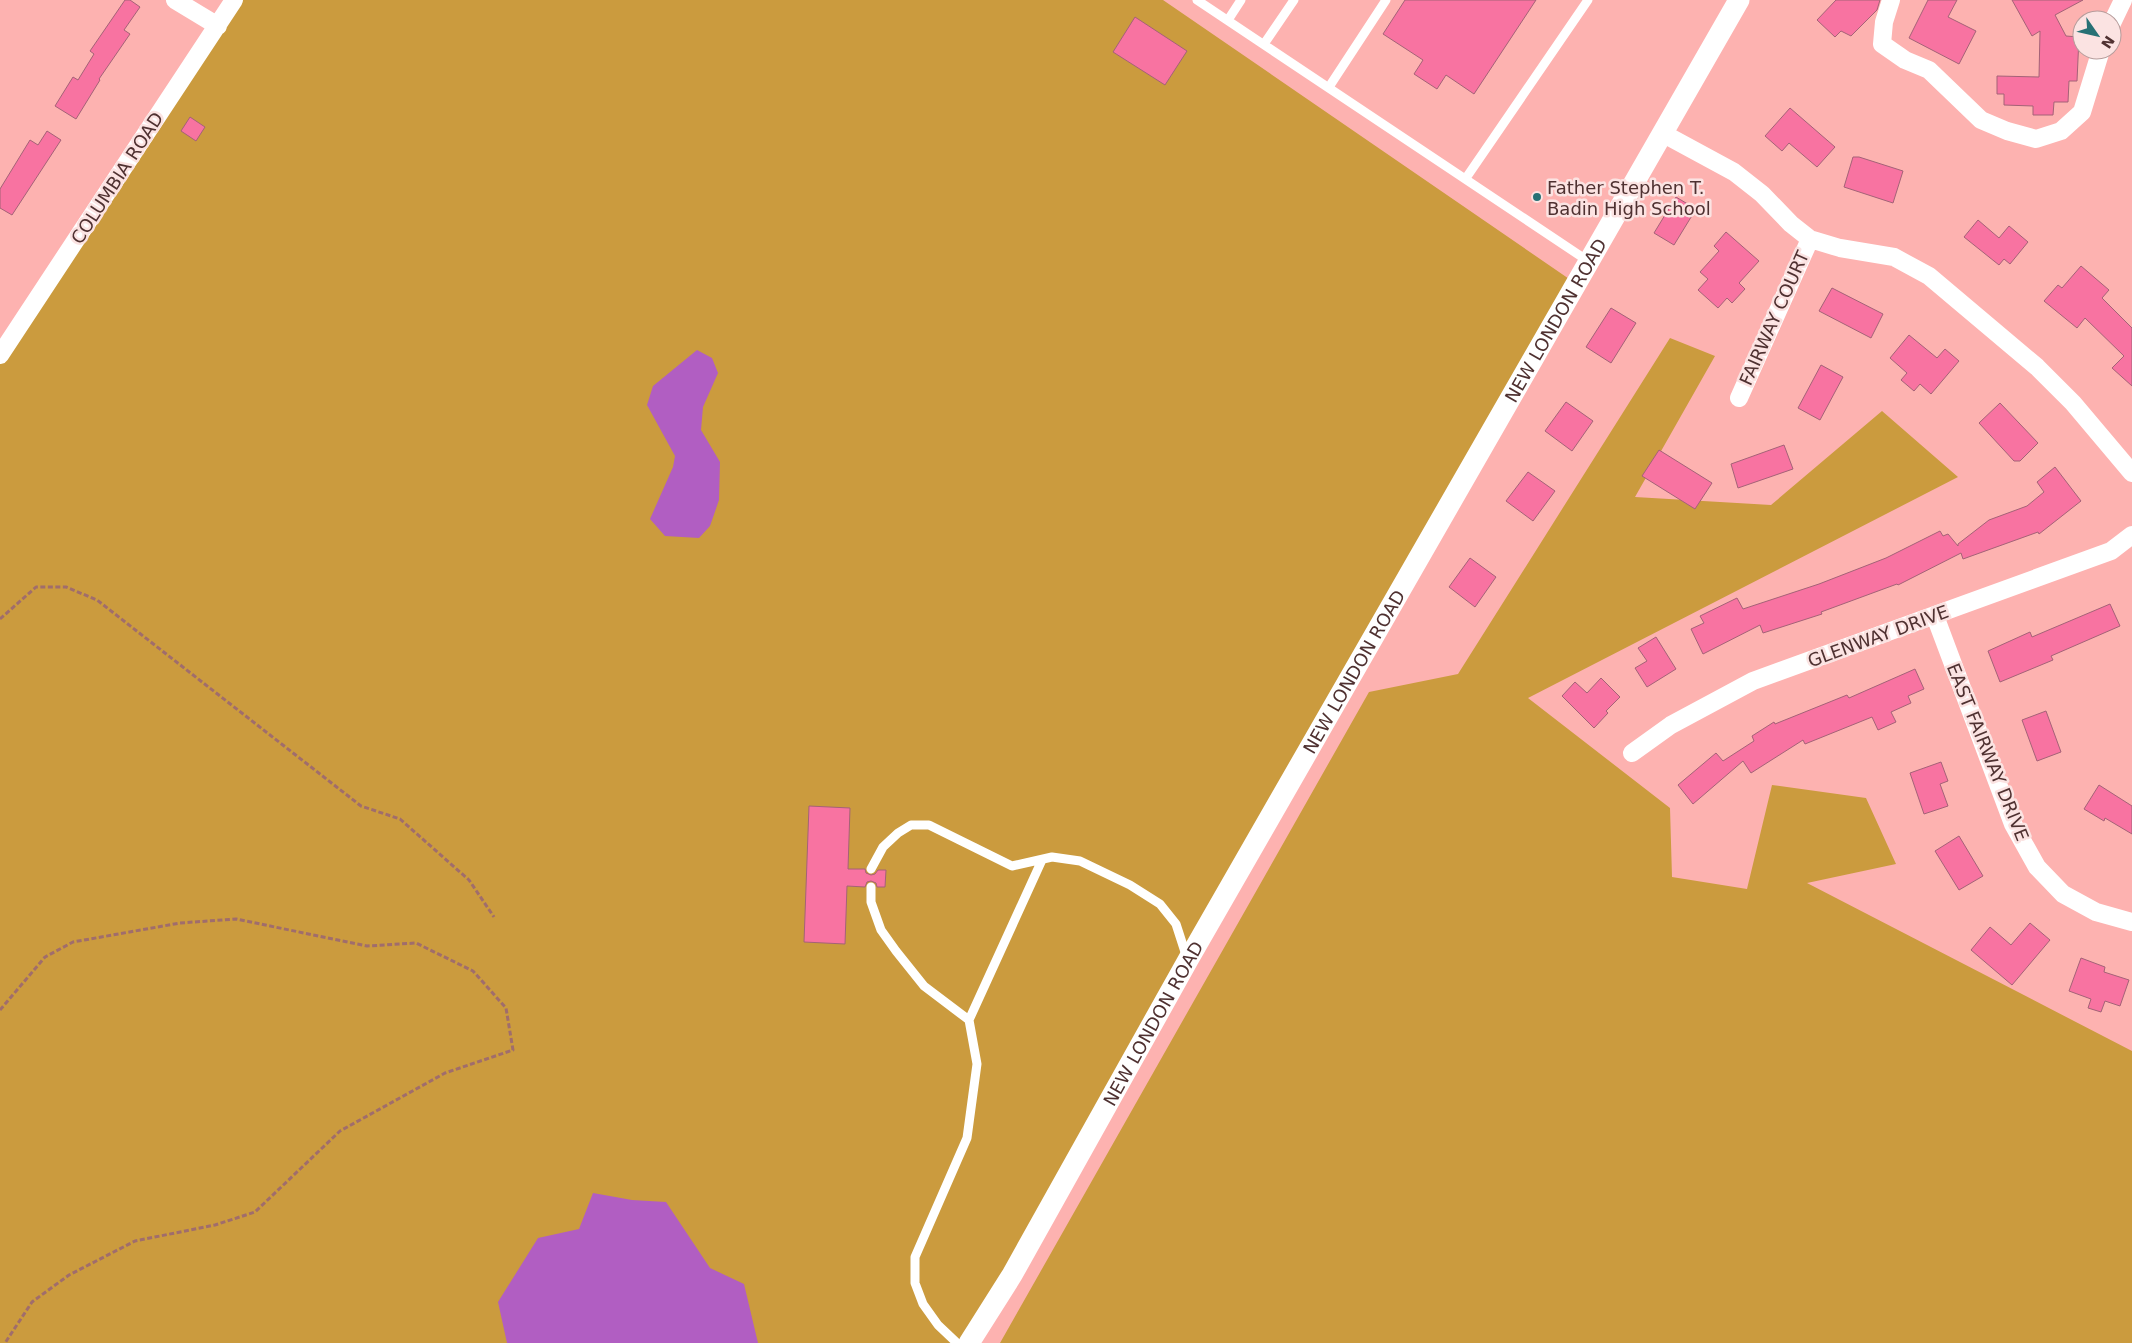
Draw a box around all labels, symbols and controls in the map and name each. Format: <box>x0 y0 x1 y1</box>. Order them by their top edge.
north arrow <box>2072 10 2122 60</box>
text: N <box>2098 33 2118 52</box>
street label: COLUMBIA ROAD <box>67 108 167 248</box>
place label: Father Stephen T. Badin High School <box>1547 177 1711 219</box>
marker: Father Stephen T. Badin High School <box>1531 191 1543 203</box>
street label: NEW LONDON ROAD <box>1500 235 1610 406</box>
street label: FAIRWAY COURT <box>1735 247 1813 388</box>
street label: NEW LONDON ROAD <box>1298 586 1409 757</box>
street label: GLENWAY DRIVE <box>1805 601 1951 671</box>
street label: EAST FAIRWAY DRIVE <box>1943 660 2033 844</box>
street label: NEW LONDON ROAD <box>1098 937 1207 1109</box>

